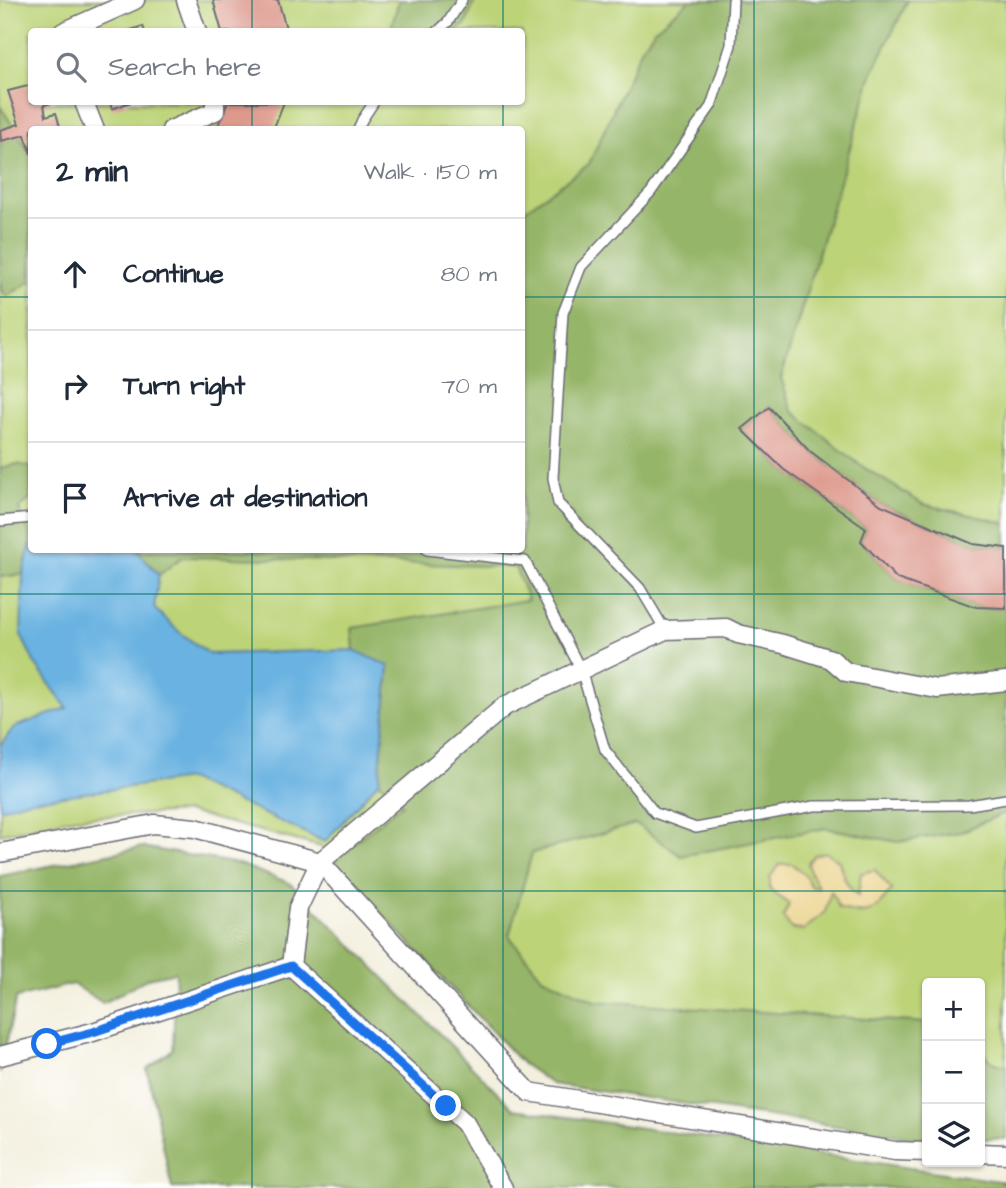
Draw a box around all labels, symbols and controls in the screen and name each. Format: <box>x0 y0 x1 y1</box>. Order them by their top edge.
search box <box>28 28 525 105</box>
icon: search <box>52 48 90 86</box>
text: Search here <box>108 49 261 85</box>
text: 2 min <box>56 151 128 193</box>
text: Walk · 150 m <box>363 156 497 188</box>
icon: ahead <box>56 255 94 293</box>
text: Continue <box>123 256 224 292</box>
text: 80 m <box>440 258 497 290</box>
icon: right <box>56 367 94 405</box>
text: Turn right <box>123 368 245 404</box>
text: 70 m <box>441 370 497 402</box>
icon: arrive <box>56 479 94 517</box>
text: Arrive at destination <box>123 480 368 516</box>
map controls <box>922 978 985 1167</box>
button: + <box>922 978 985 1041</box>
route start <box>31 1028 62 1059</box>
button: − <box>922 1041 985 1104</box>
route end <box>430 1090 461 1121</box>
button: layers <box>922 1104 985 1167</box>

